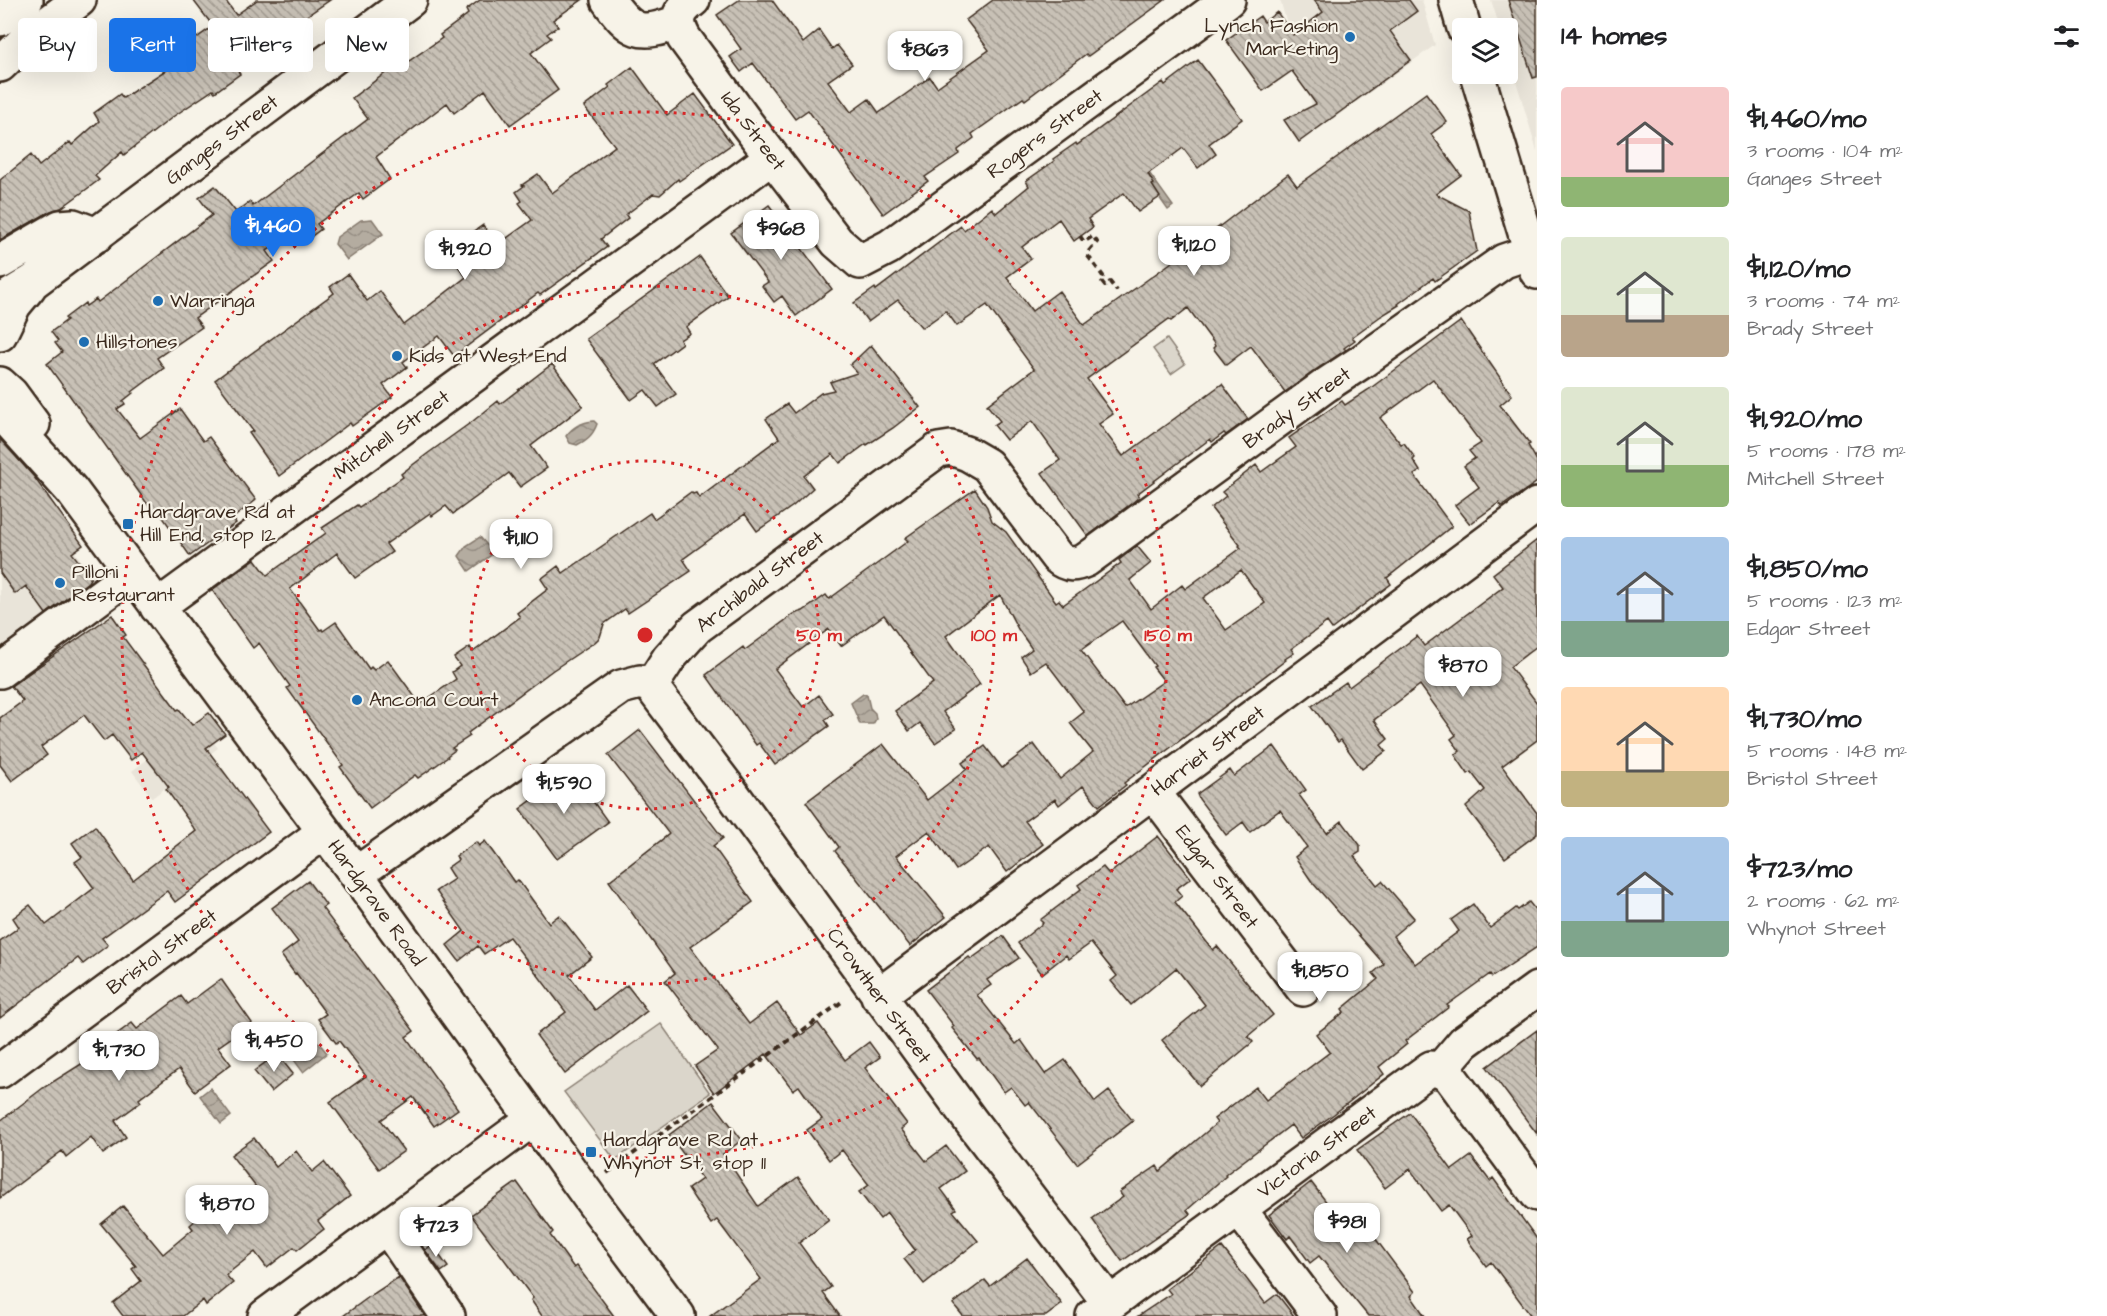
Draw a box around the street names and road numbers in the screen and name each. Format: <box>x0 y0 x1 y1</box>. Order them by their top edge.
street label: Rogers Street <box>981 82 1109 187</box>
street label: Ida Street <box>714 85 792 177</box>
street label: Ganges Street <box>160 88 285 193</box>
street label: Brady Street <box>1237 360 1357 457</box>
street label: Mitchell Street <box>328 383 456 487</box>
street label: Archibald Street <box>690 524 830 640</box>
street label: Harriet Street <box>1145 699 1271 803</box>
street label: Edgar Street <box>1168 819 1265 935</box>
street label: Hardgrave Road <box>320 834 431 973</box>
street label: Bristol Street <box>101 902 223 1002</box>
street label: Crowther Street <box>820 922 938 1070</box>
street label: Victoria Street <box>1252 1099 1382 1205</box>

